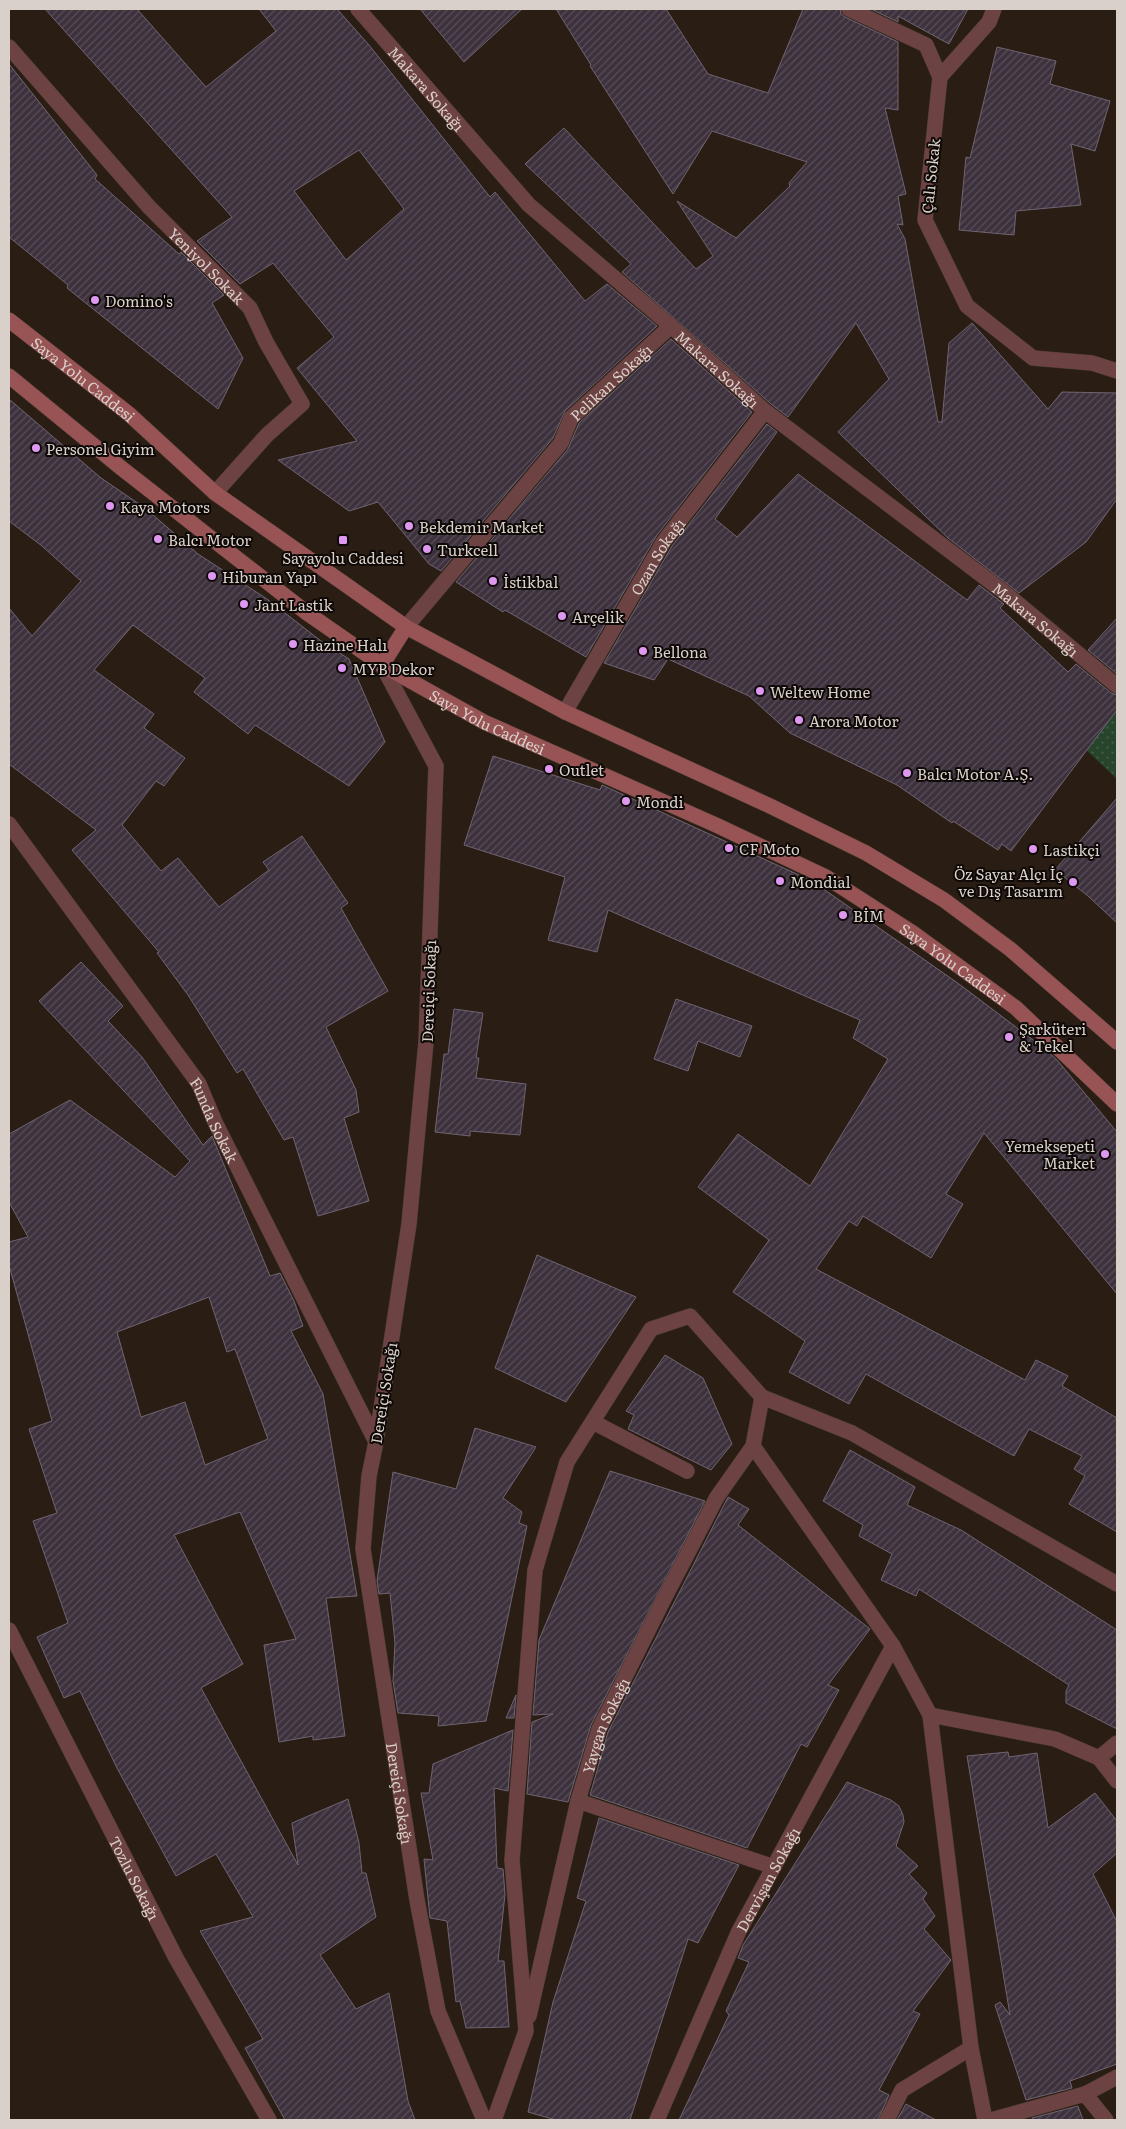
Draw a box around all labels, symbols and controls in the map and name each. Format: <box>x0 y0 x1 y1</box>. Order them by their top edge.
street label: Makara Sokağı <box>383 41 471 136</box>
street label: Çalı Sokak <box>915 137 945 215</box>
street label: Yeniyol Sokak <box>164 222 251 309</box>
place label: Domino's <box>105 289 173 312</box>
marker: Domino's <box>89 294 101 306</box>
street label: Makara Sokağı <box>671 324 765 413</box>
street label: Saya Yolu Caddesi <box>27 330 141 426</box>
street label: Pelikan Sokağı <box>564 338 657 426</box>
place label: Personel Giyim <box>46 437 155 460</box>
marker: Personel Giyim <box>30 442 42 454</box>
place label: Kaya Motors <box>120 495 210 518</box>
marker: Kaya Motors <box>104 500 116 512</box>
street label: Ozan Sokağı <box>624 512 690 599</box>
place label: Bekdemir Market <box>419 515 544 538</box>
marker: Bekdemir Market <box>403 520 415 532</box>
place label: Balcı Motor <box>168 528 251 551</box>
marker: Balcı Motor <box>152 533 164 545</box>
marker: Sayayolu Caddesi <box>337 534 349 546</box>
place label: Turkcell <box>437 538 498 561</box>
marker: Turkcell <box>421 543 433 555</box>
place label: Sayayolu Caddesi <box>282 546 404 569</box>
place label: Hiburan Yapı <box>222 565 317 588</box>
marker: Hiburan Yapı <box>206 570 218 582</box>
place label: İstikbal <box>503 570 558 593</box>
marker: İstikbal <box>487 575 499 587</box>
street label: Makara Sokağı <box>988 576 1084 662</box>
place label: Jant Lastik <box>254 593 333 616</box>
marker: Jant Lastik <box>238 598 250 610</box>
place label: Arçelik <box>572 605 625 628</box>
marker: Arçelik <box>556 610 568 622</box>
place label: Hazine Halı <box>303 633 387 656</box>
marker: Hazine Halı <box>287 638 299 650</box>
place label: Bellona <box>653 640 708 663</box>
marker: Bellona <box>637 645 649 657</box>
place label: MYB Dekor <box>352 657 434 680</box>
marker: MYB Dekor <box>336 662 348 674</box>
place label: Weltew Home <box>770 680 871 703</box>
street label: Saya Yolu Caddesi <box>426 683 549 759</box>
marker: Weltew Home <box>754 685 766 697</box>
place label: Arora Motor <box>809 709 899 732</box>
marker: Arora Motor <box>793 714 805 726</box>
place label: Outlet <box>559 758 604 781</box>
place label: Balcı Motor A.Ş. <box>917 762 1033 785</box>
marker: Outlet <box>543 763 555 775</box>
marker: Balcı Motor A.Ş. <box>901 767 913 779</box>
place label: Mondi <box>636 790 683 813</box>
marker: Mondi <box>620 795 632 807</box>
place label: CF Moto <box>739 837 800 860</box>
place label: Lastikçi <box>1043 838 1100 861</box>
marker: CF Moto <box>723 842 735 854</box>
marker: Lastikçi <box>1027 843 1039 855</box>
place label: Öz Sayar Alçı İç ve Dış Tasarım <box>954 862 1064 902</box>
place label: Mondial <box>790 870 851 893</box>
marker: Mondial <box>774 875 786 887</box>
marker: Öz Sayar Alçı İç ve Dış Tasarım <box>1067 876 1079 888</box>
place label: BİM <box>853 904 884 927</box>
marker: BİM <box>837 909 849 921</box>
street label: Saya Yolu Caddesi <box>896 916 1011 1009</box>
street label: Dereiçi Sokağı <box>415 939 441 1043</box>
place label: Şarküteri & Tekel <box>1019 1017 1086 1057</box>
marker: Şarküteri & Tekel <box>1003 1031 1015 1043</box>
street label: Funda Sokak <box>185 1071 245 1167</box>
place label: Yemeksepeti Market <box>1005 1134 1095 1174</box>
marker: Yemeksepeti Market <box>1099 1148 1111 1160</box>
street label: Dereiçi Sokağı <box>364 1341 402 1445</box>
street label: Yaygan Sokağı <box>575 1673 635 1776</box>
street label: Dereiçi Sokağı <box>381 1741 420 1846</box>
street label: Dervişan Sokağı <box>729 1823 805 1936</box>
street label: Tozlu Sokağı <box>104 1832 166 1924</box>

